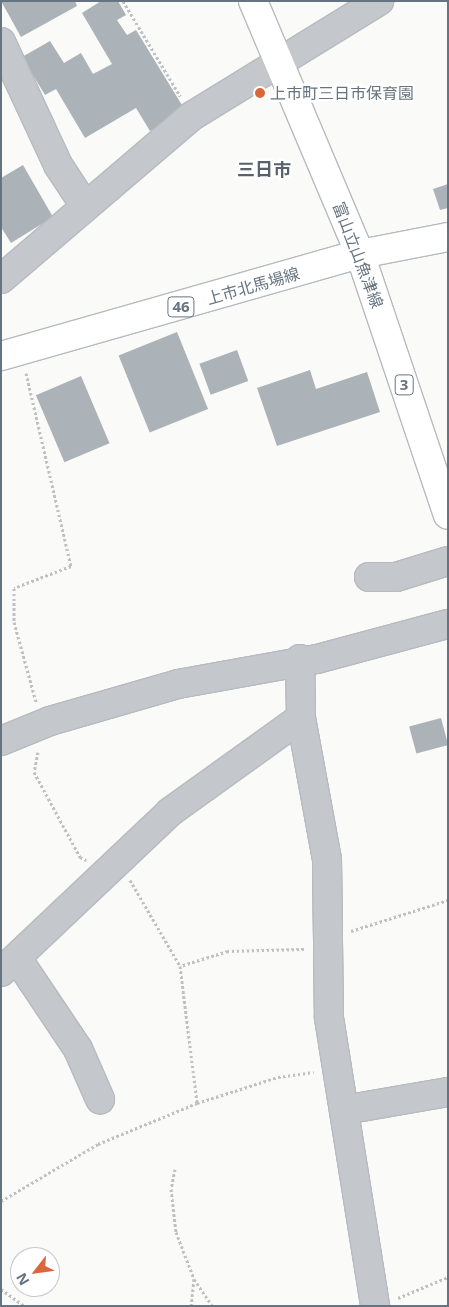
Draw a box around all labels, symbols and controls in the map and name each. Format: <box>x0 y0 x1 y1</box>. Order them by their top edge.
place label: 上市町三日市保育園 <box>270 83 414 103</box>
marker: 上市町三日市保育園 <box>254 87 266 99</box>
district label: 三日市 <box>237 158 291 180</box>
street label: 富山立山魚津線 <box>329 199 387 311</box>
street label: 上市北馬場線 <box>204 264 302 308</box>
road number: 46 <box>167 294 195 320</box>
road number: 3 <box>394 372 414 398</box>
north arrow <box>10 1247 60 1297</box>
text: N <box>11 1270 34 1289</box>

